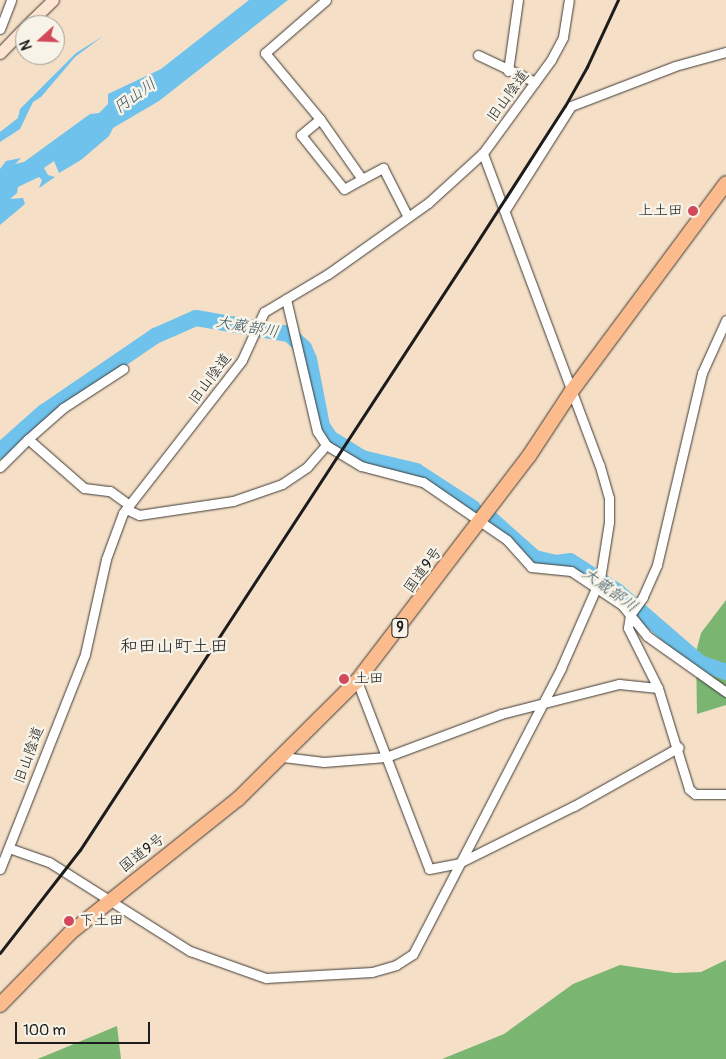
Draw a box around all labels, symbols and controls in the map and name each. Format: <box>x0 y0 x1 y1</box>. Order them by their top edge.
north arrow <box>15 15 65 65</box>
text: N <box>17 38 36 52</box>
street label: 旧山陰道 <box>483 66 533 126</box>
water label: 円山川 <box>110 74 160 118</box>
place label: 上土田 <box>638 202 683 220</box>
marker: 上土田 <box>687 205 699 217</box>
water label: 大蔵部川 <box>214 312 280 342</box>
street label: 旧山陰道 <box>185 350 235 408</box>
street label: 国道9号 <box>400 543 446 597</box>
water label: 大蔵部川 <box>578 563 642 617</box>
road number: 9 <box>391 616 409 640</box>
district label: 和田山町土田 <box>120 636 228 658</box>
place label: 土田 <box>354 670 384 688</box>
marker: 土田 <box>338 673 350 685</box>
street label: 旧山陰道 <box>10 724 48 786</box>
street label: 国道9号 <box>116 830 168 876</box>
place label: 下土田 <box>79 912 124 930</box>
marker: 下土田 <box>63 915 75 927</box>
scale bar <box>18 1012 152 1044</box>
text: 100 m <box>23 1021 66 1040</box>

